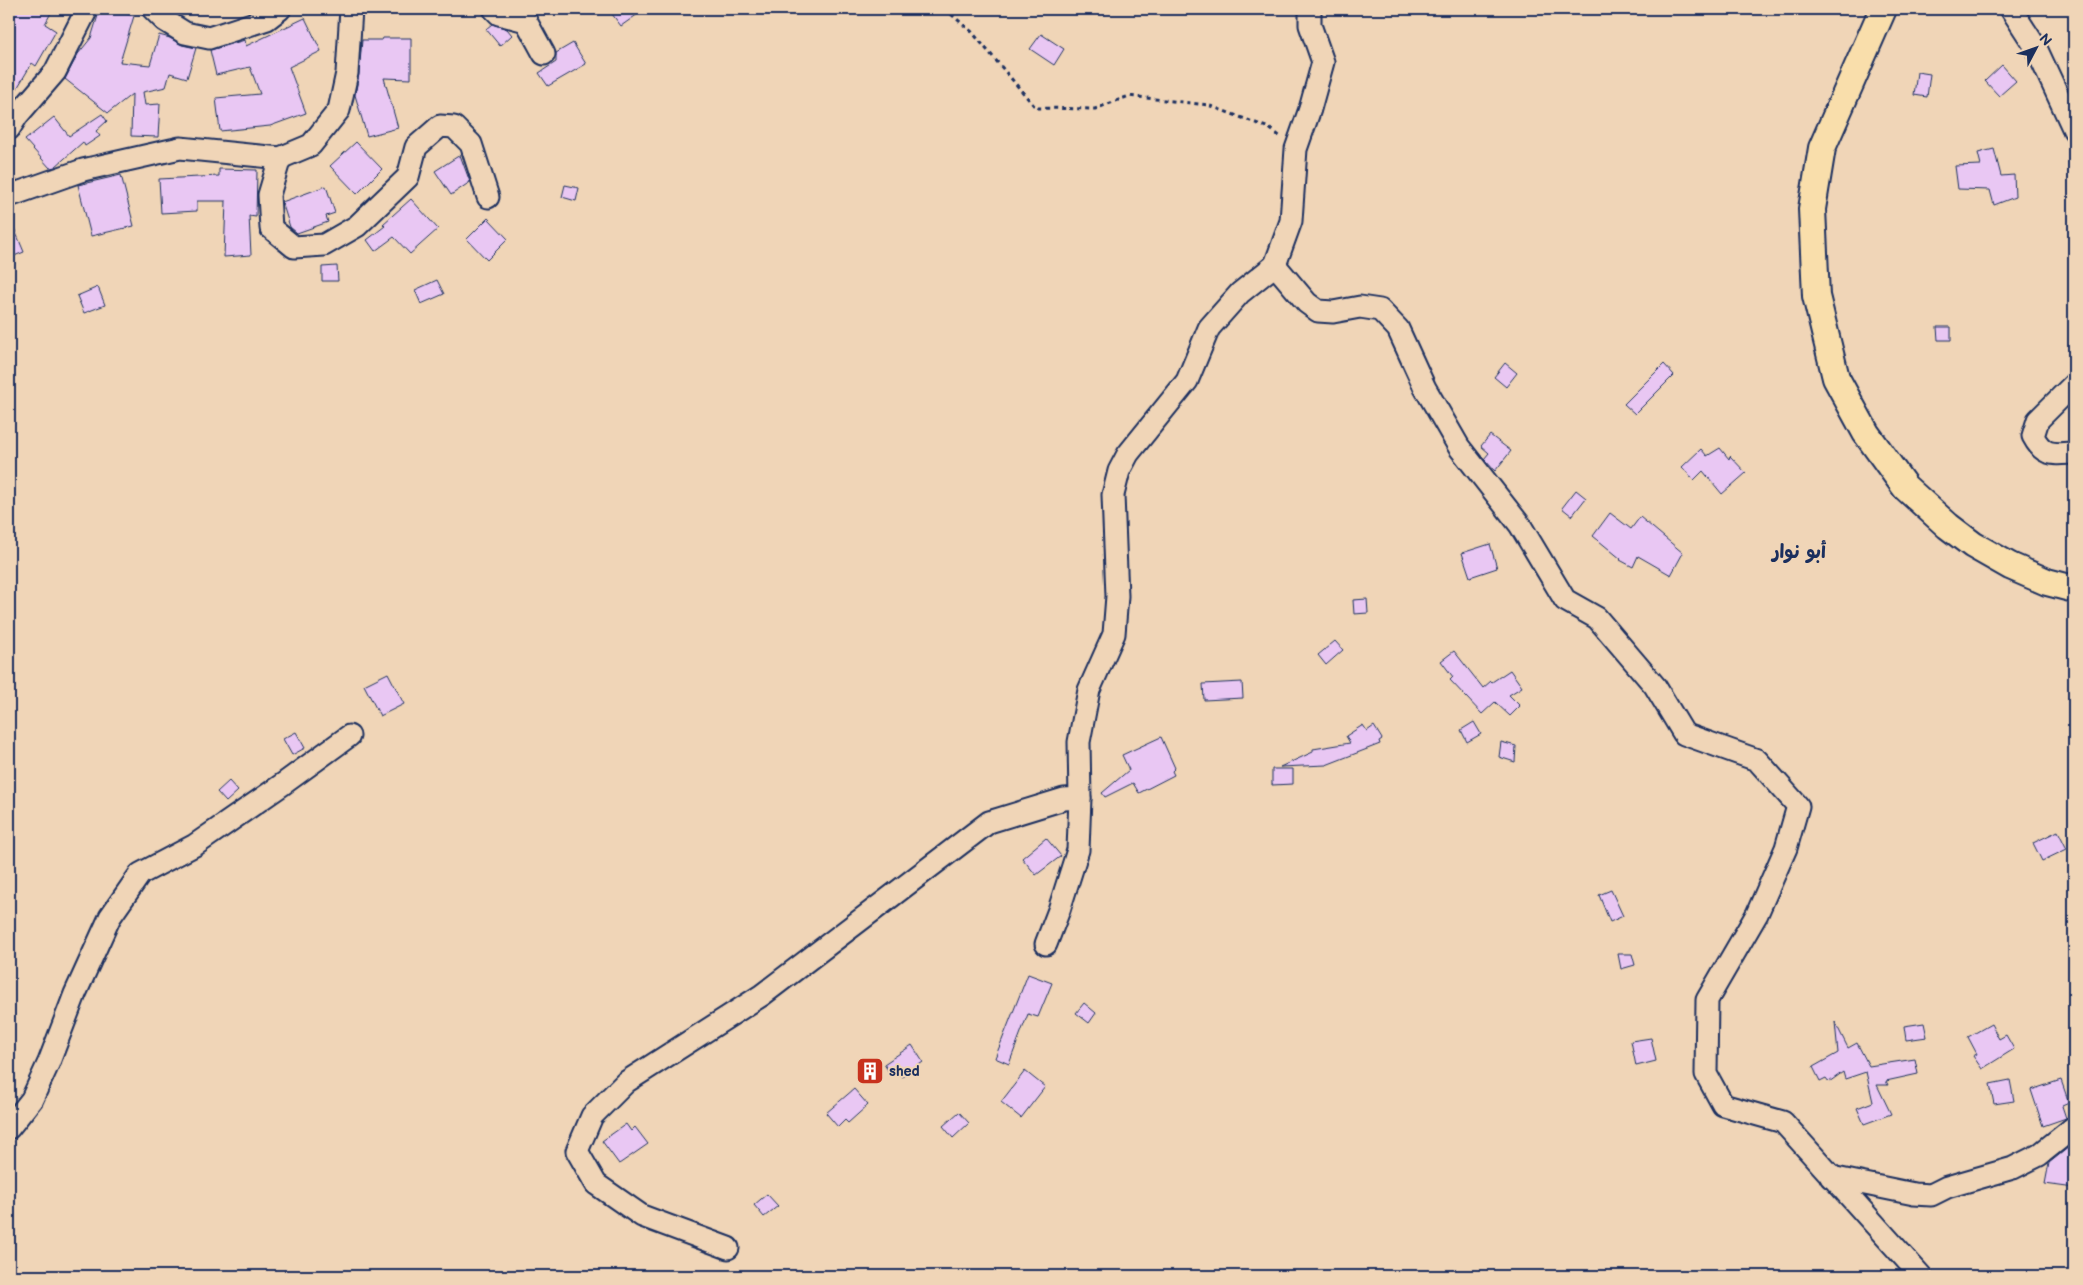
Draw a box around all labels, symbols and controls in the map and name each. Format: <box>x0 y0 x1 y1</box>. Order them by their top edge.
north arrow <box>2010 22 2060 72</box>
text: N <box>2036 30 2055 49</box>
district label: أبو نوار <box>1770 540 1827 564</box>
building icon: shed <box>855 1056 885 1086</box>
place label: shed <box>889 1063 920 1080</box>

